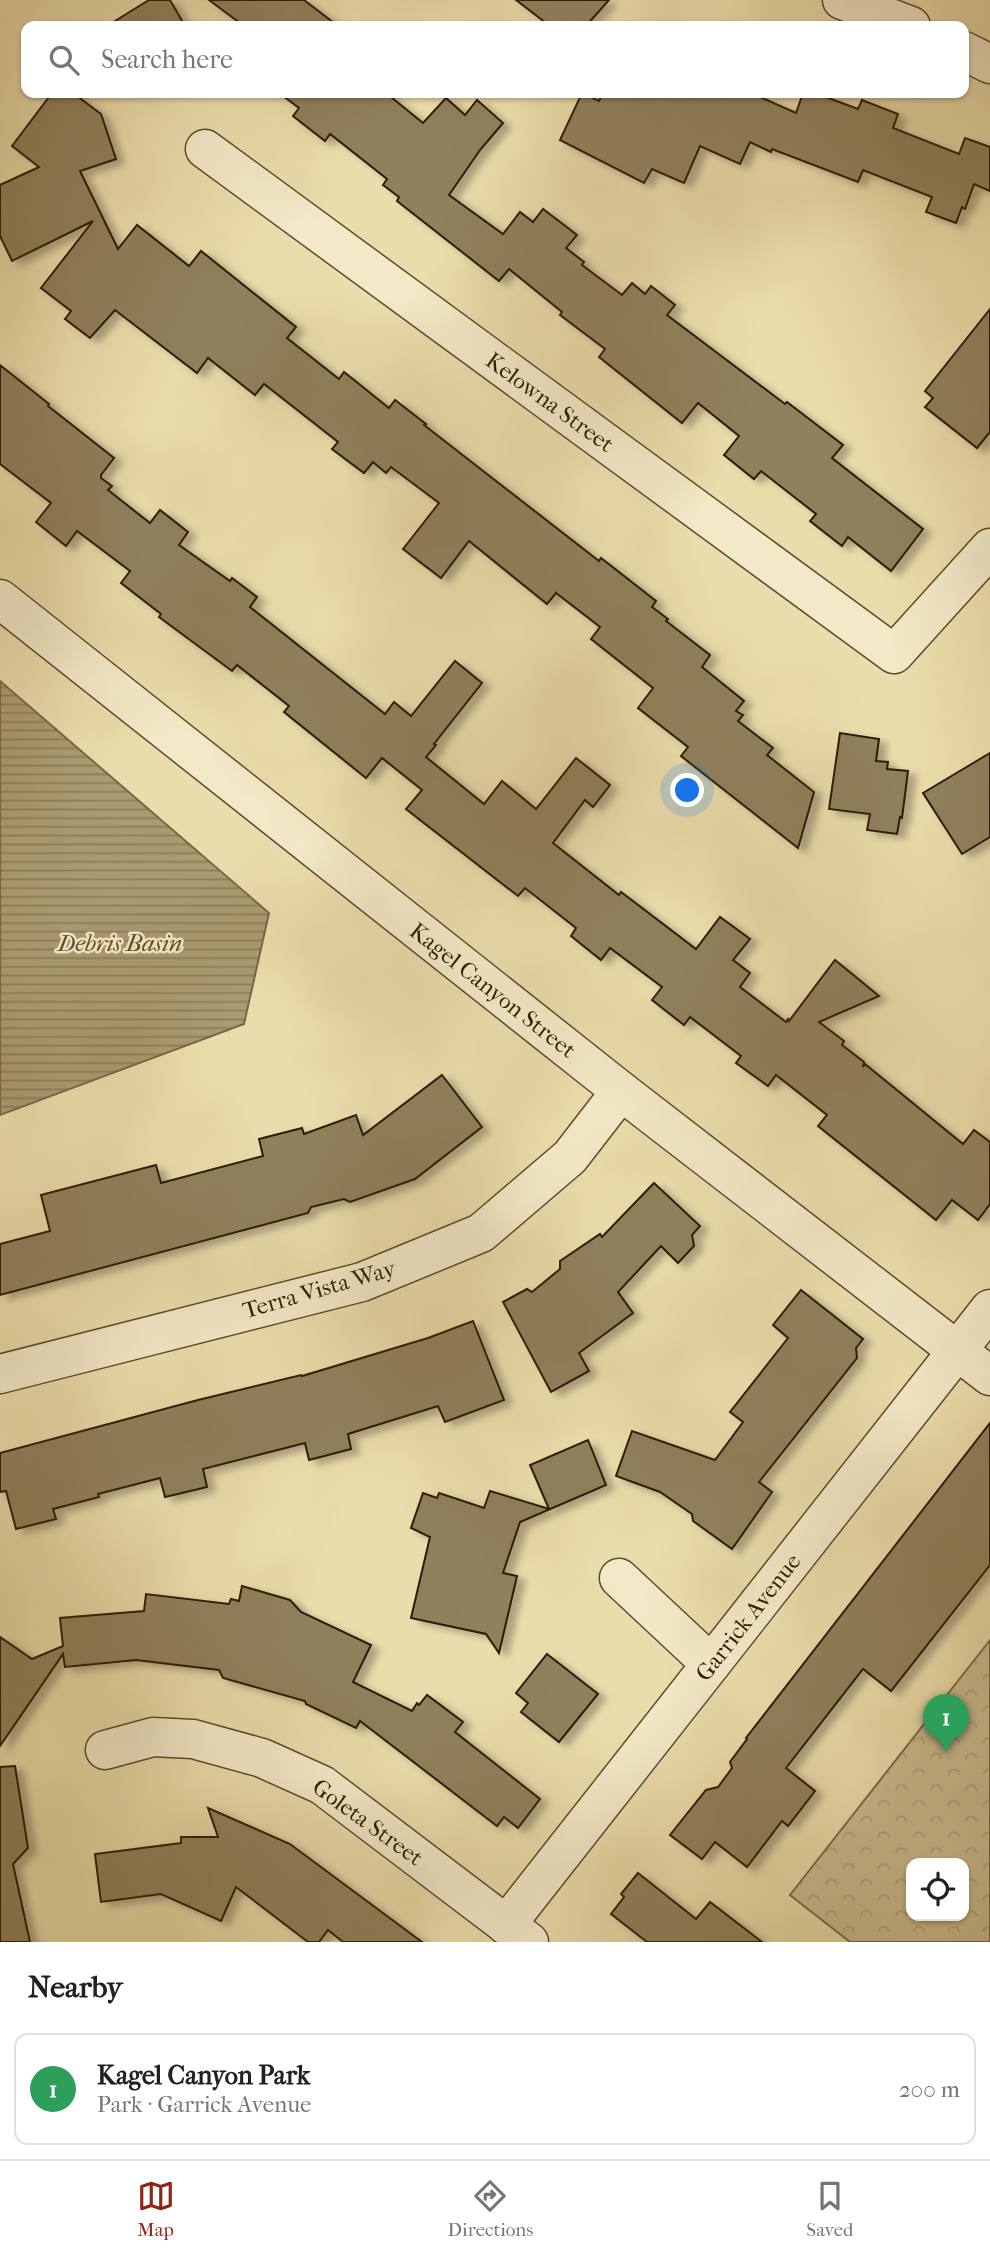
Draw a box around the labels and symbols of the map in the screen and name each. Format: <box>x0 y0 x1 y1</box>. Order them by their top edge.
street label: Kelowna Street <box>480 347 619 458</box>
your location <box>670 773 704 807</box>
street label: Kagel Canyon Street <box>404 917 581 1064</box>
water label: Debris Basin <box>56 929 182 957</box>
street label: Terra Vista Way <box>240 1255 399 1324</box>
street label: Garrick Avenue <box>690 1548 807 1686</box>
pin: 1 <box>923 1694 969 1752</box>
street label: Goleta Street <box>307 1773 428 1871</box>

